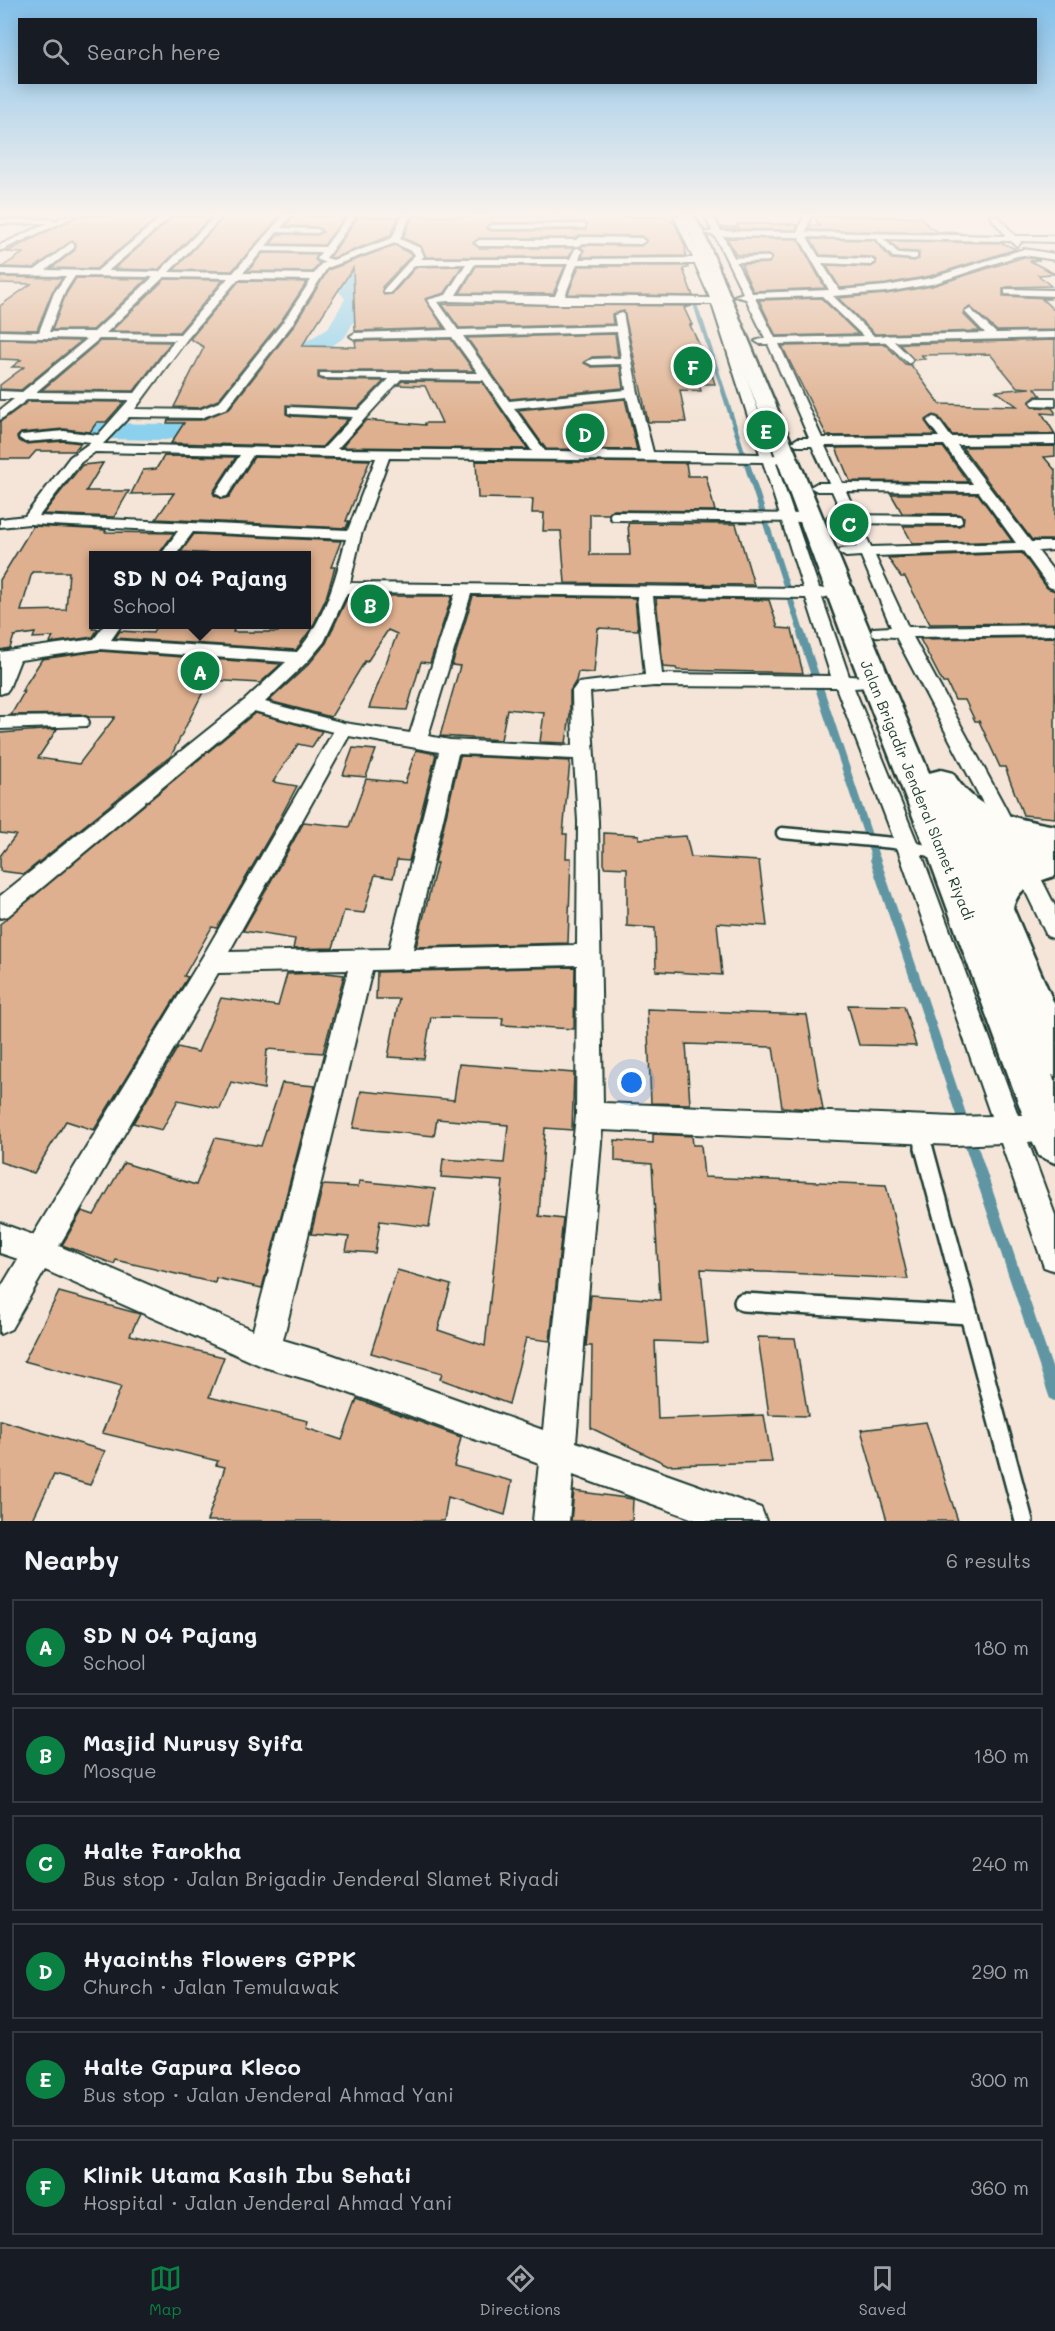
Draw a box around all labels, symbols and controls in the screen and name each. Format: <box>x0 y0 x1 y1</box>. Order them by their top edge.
search box <box>18 18 1037 84</box>
icon: search <box>39 35 72 68</box>
text: Search here <box>87 37 221 66</box>
pin: F <box>674 344 712 388</box>
pin: E <box>746 408 786 452</box>
pin: D <box>566 410 604 456</box>
pin: C <box>830 500 868 546</box>
popup <box>89 551 311 629</box>
text: SD N 04 Pajang <box>113 563 287 592</box>
pin: B <box>350 582 389 626</box>
text: School <box>113 592 176 618</box>
pin: A <box>180 648 220 694</box>
street label: Jalan Brigadir Jenderal Slamet Riyadi <box>856 657 980 923</box>
your location <box>617 1068 646 1097</box>
text: Nearby <box>24 1543 119 1577</box>
text: 6 results <box>946 1547 1031 1573</box>
text: SD N 04 Pajang <box>83 1620 257 1649</box>
text: A <box>39 1634 52 1660</box>
text: 180 m <box>973 1634 1029 1660</box>
text: School <box>83 1649 146 1675</box>
text: Masjid Nurusy Syifa <box>83 1728 303 1757</box>
text: B <box>39 1742 52 1768</box>
text: 180 m <box>973 1742 1029 1768</box>
text: Mosque <box>83 1757 157 1783</box>
text: Halte Farokha <box>83 1836 242 1865</box>
text: C <box>38 1850 53 1876</box>
text: 240 m <box>971 1850 1029 1876</box>
text: Bus stop · Jalan Brigadir Jenderal Slamet Riyadi <box>83 1865 559 1891</box>
text: Hyacinths Flowers GPPK <box>83 1944 356 1973</box>
text: D <box>38 1958 53 1984</box>
text: 290 m <box>971 1958 1029 1984</box>
text: Church · Jalan Temulawak <box>83 1973 339 1999</box>
text: Halte Gapura Kleco <box>83 2052 301 2081</box>
text: E <box>39 2066 52 2092</box>
text: 300 m <box>970 2066 1029 2092</box>
text: Bus stop · Jalan Jenderal Ahmad Yani <box>83 2081 454 2107</box>
text: Klinik Utama Kasih Ibu Sehati <box>83 2160 412 2189</box>
text: F <box>39 2174 52 2200</box>
text: 360 m <box>971 2174 1029 2200</box>
text: Hospital · Jalan Jenderal Ahmad Yani <box>83 2189 452 2215</box>
tab: Map <box>149 2262 182 2319</box>
tab: Directions <box>480 2262 561 2319</box>
tab: Saved <box>859 2262 906 2319</box>

